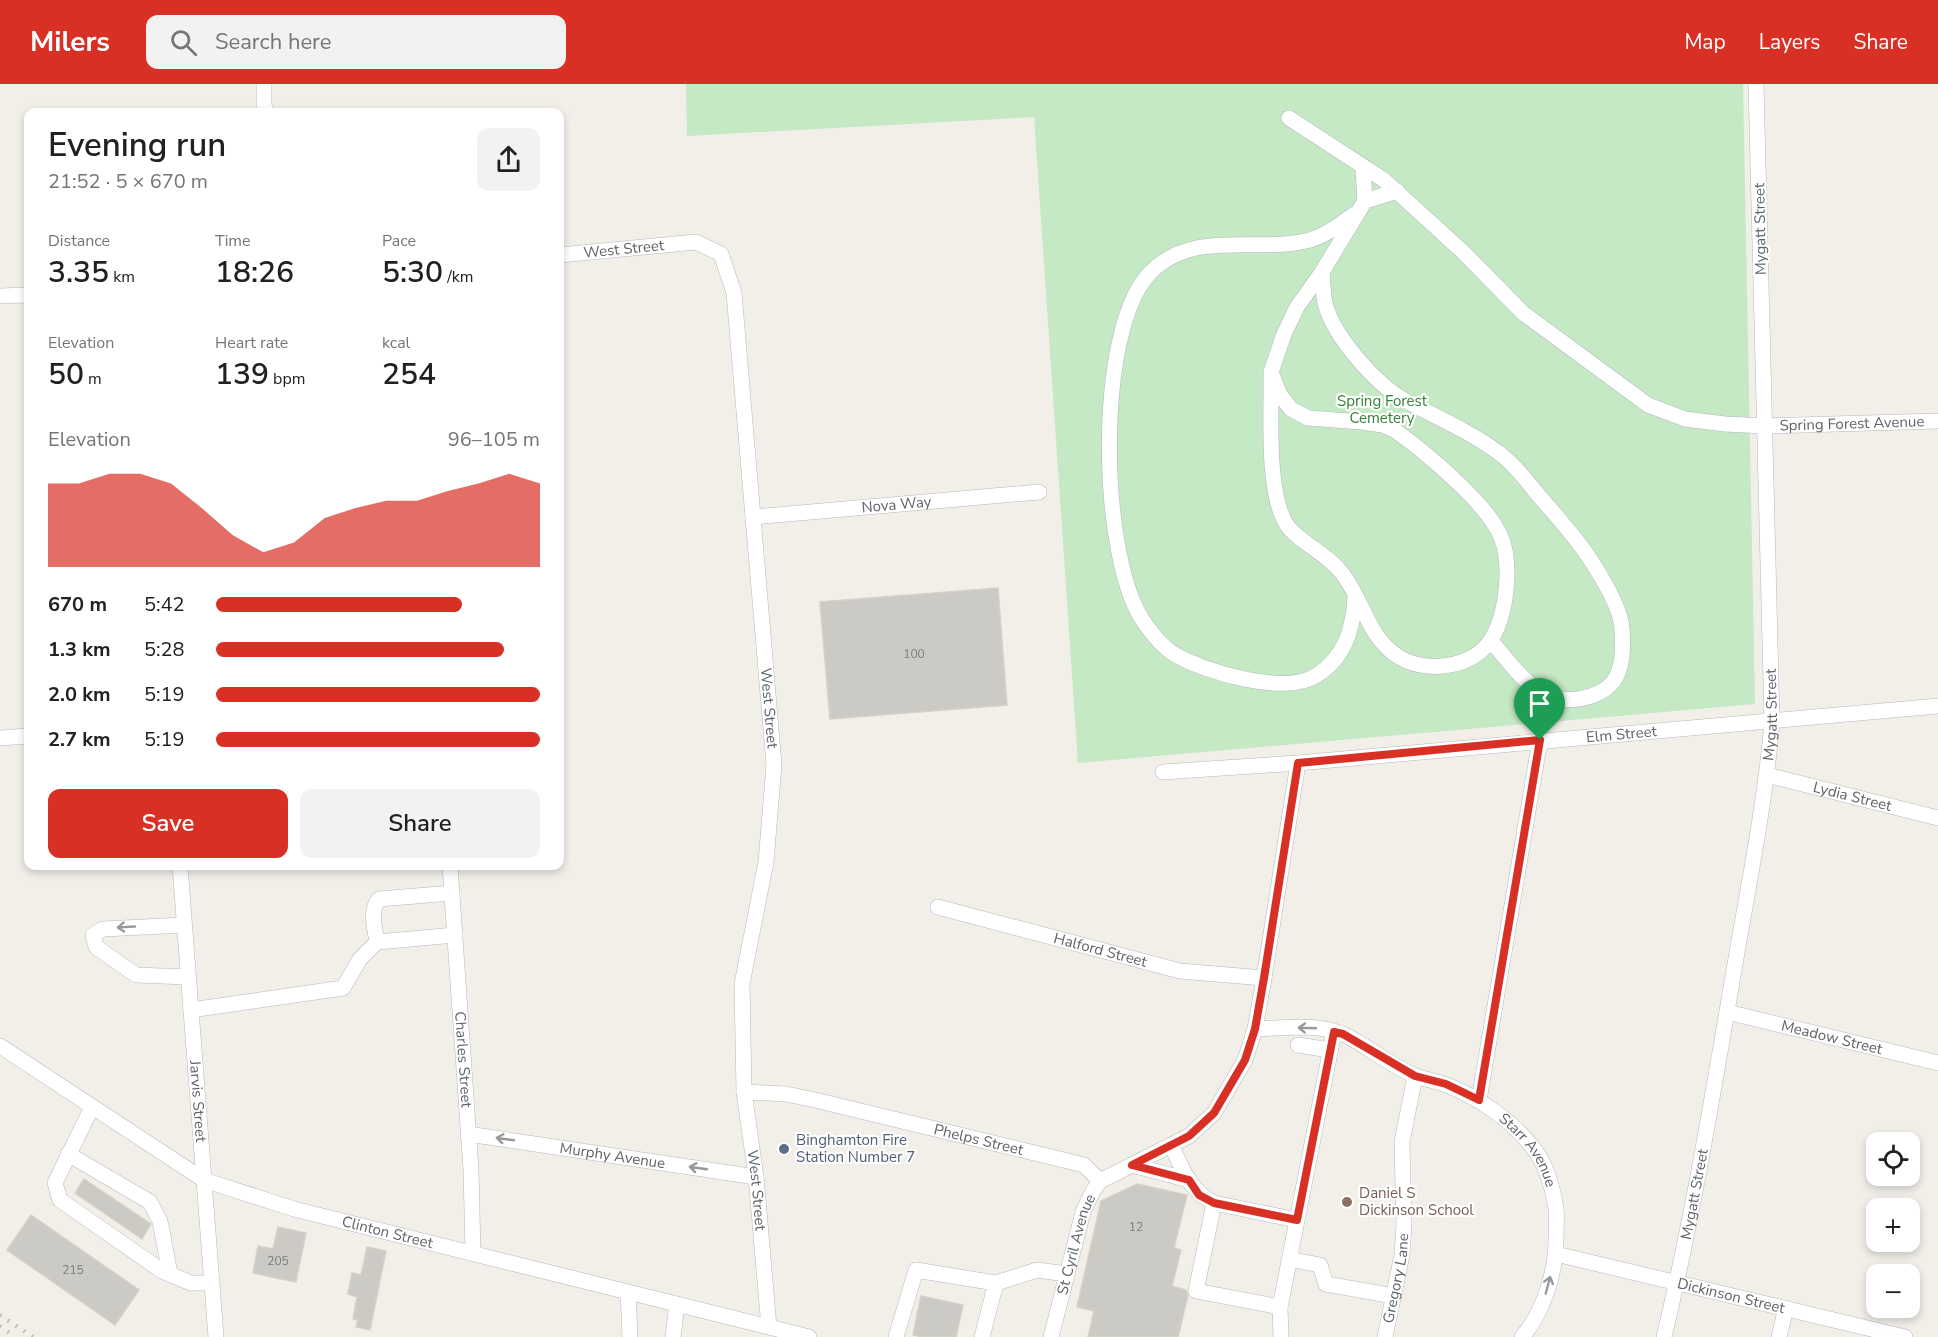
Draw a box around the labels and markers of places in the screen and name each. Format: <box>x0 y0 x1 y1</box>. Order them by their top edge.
pin <box>1514 678 1565 740</box>
place label: Binghamton Fire Station Number 7 <box>796 1130 915 1167</box>
marker: Binghamton Fire Station Number 7 <box>777 1142 791 1156</box>
place label: Daniel S Dickinson School <box>1359 1183 1474 1220</box>
marker: Daniel S Dickinson School <box>1340 1195 1354 1209</box>

